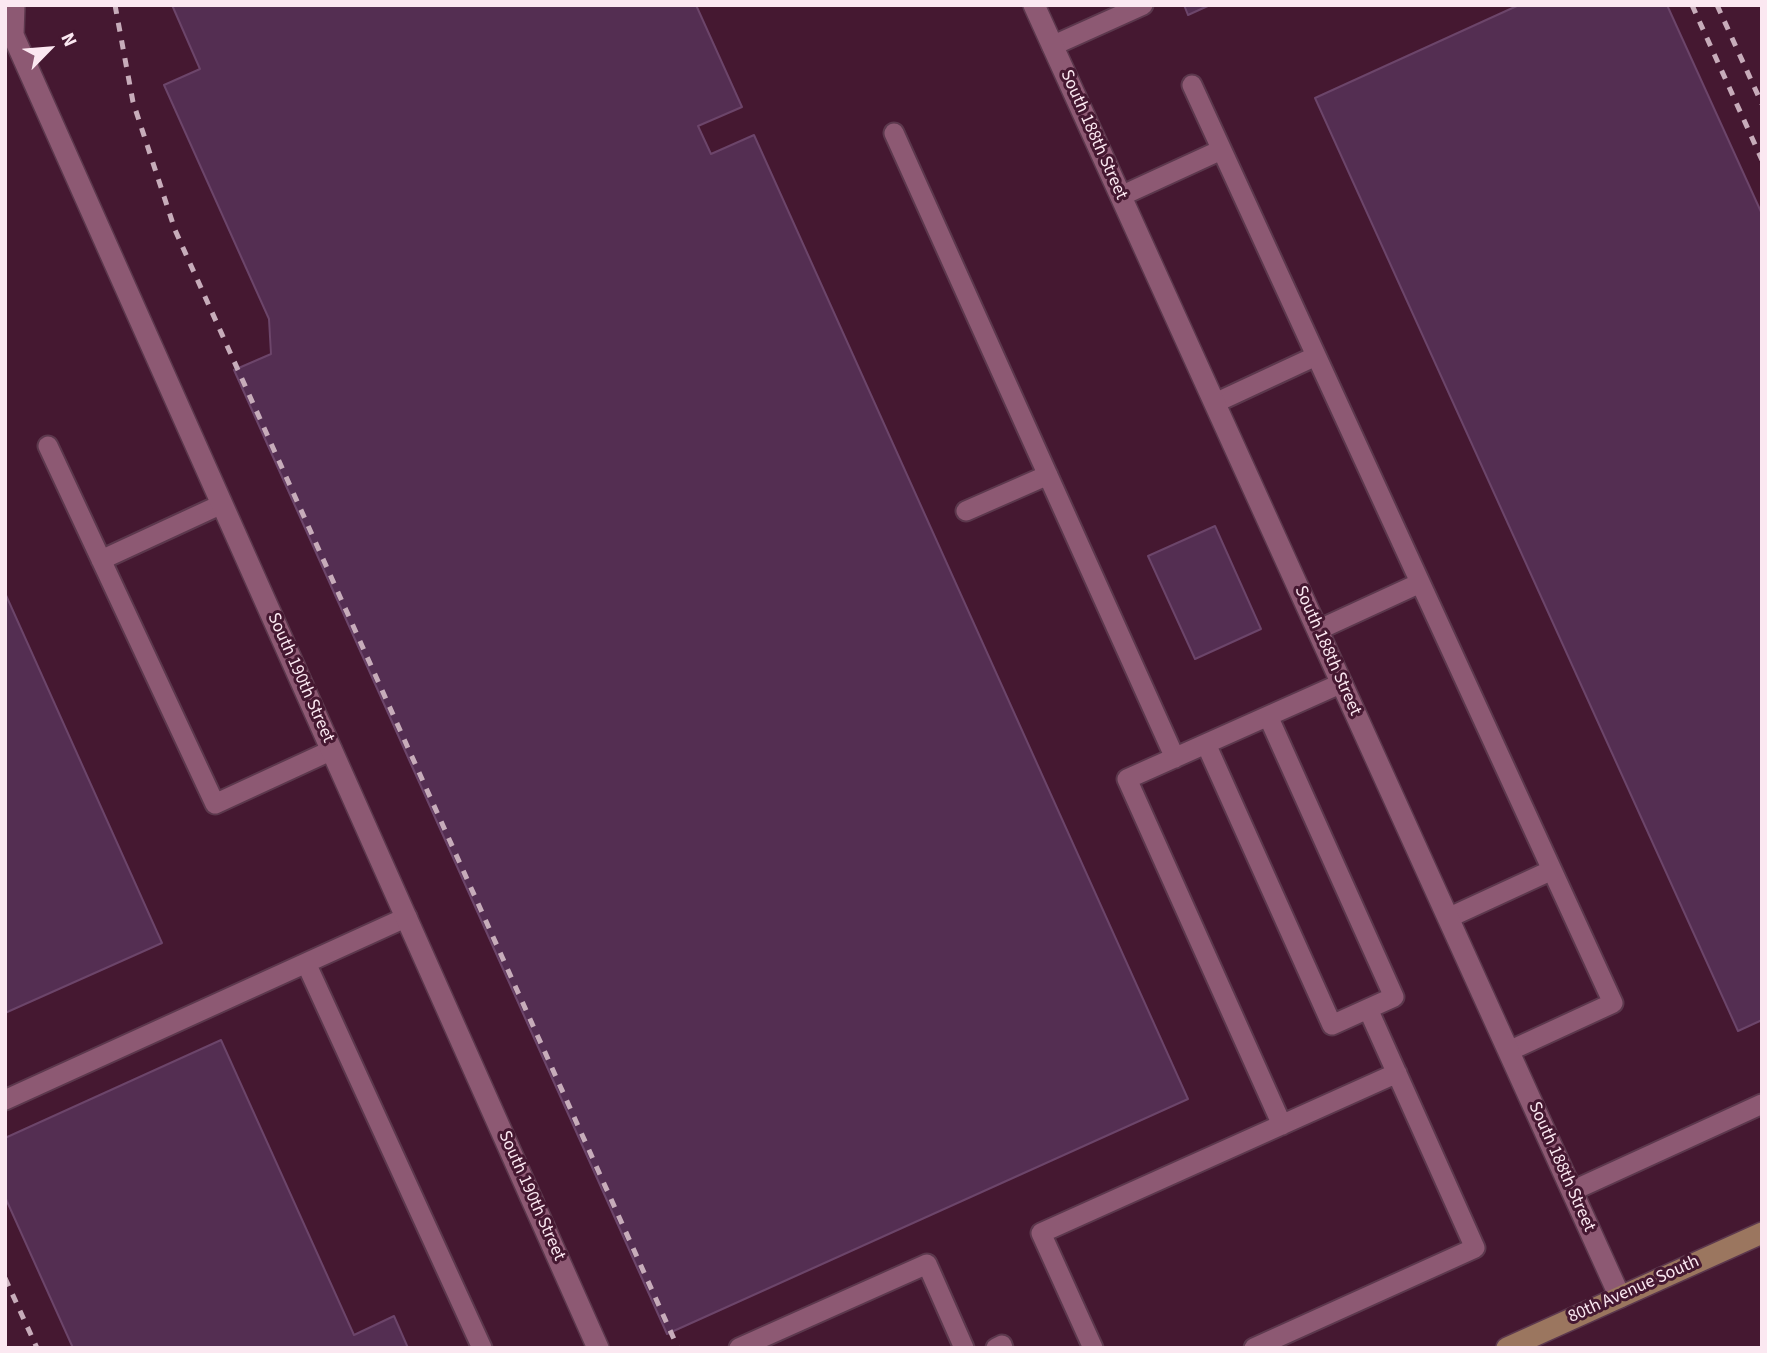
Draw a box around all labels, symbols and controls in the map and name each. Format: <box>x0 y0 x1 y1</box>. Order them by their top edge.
north arrow <box>14 14 84 84</box>
text: N <box>54 28 83 51</box>
street label: South 188th Street <box>1055 67 1131 203</box>
street label: South 188th Street <box>1289 583 1365 719</box>
street label: South 190th Street <box>262 610 338 746</box>
street label: South 188th Street <box>1523 1099 1599 1235</box>
street label: South 190th Street <box>493 1128 569 1264</box>
street label: 80th Avenue South <box>1565 1251 1703 1329</box>

